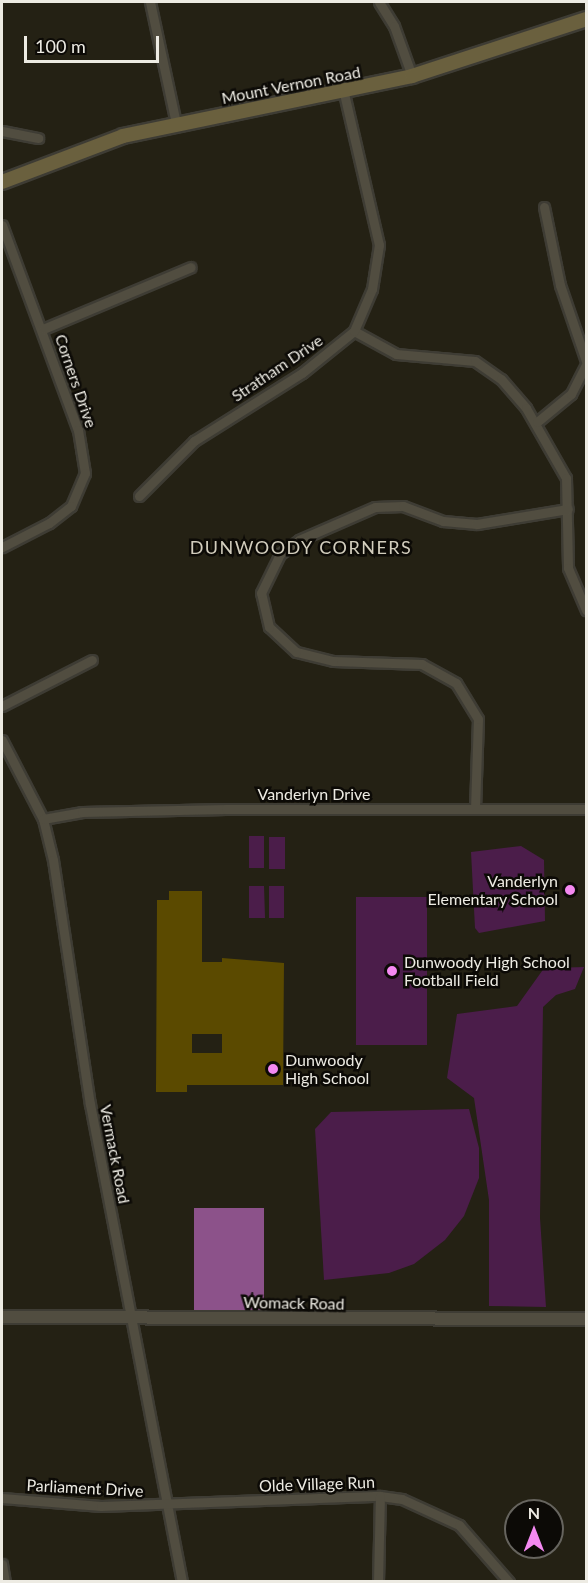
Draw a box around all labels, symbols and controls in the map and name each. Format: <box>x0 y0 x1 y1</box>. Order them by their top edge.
scale bar <box>27 24 162 62</box>
text: 100 m <box>35 35 86 57</box>
street label: Mount Vernon Road <box>220 62 362 108</box>
street label: Stratham Drive <box>228 331 326 405</box>
street label: Corners Drive <box>51 332 101 430</box>
district label: DUNWOODY CORNERS <box>189 536 413 558</box>
street label: Vanderlyn Drive <box>258 784 370 804</box>
place label: Vanderlyn Elementary School <box>427 871 558 909</box>
marker: Vanderlyn Elementary School <box>563 883 577 897</box>
place label: Dunwoody High School Football Field <box>404 952 570 990</box>
marker: Dunwoody High School Football Field <box>385 964 399 978</box>
place label: Dunwoody High School <box>285 1050 369 1088</box>
marker: Dunwoody High School <box>266 1062 280 1076</box>
street label: Vermack Road <box>96 1103 134 1205</box>
street label: Womack Road <box>243 1293 345 1313</box>
street label: Olde Village Run <box>259 1472 375 1496</box>
street label: Parliament Drive <box>26 1475 144 1501</box>
north arrow <box>504 1499 564 1559</box>
text: N <box>528 1503 540 1522</box>

